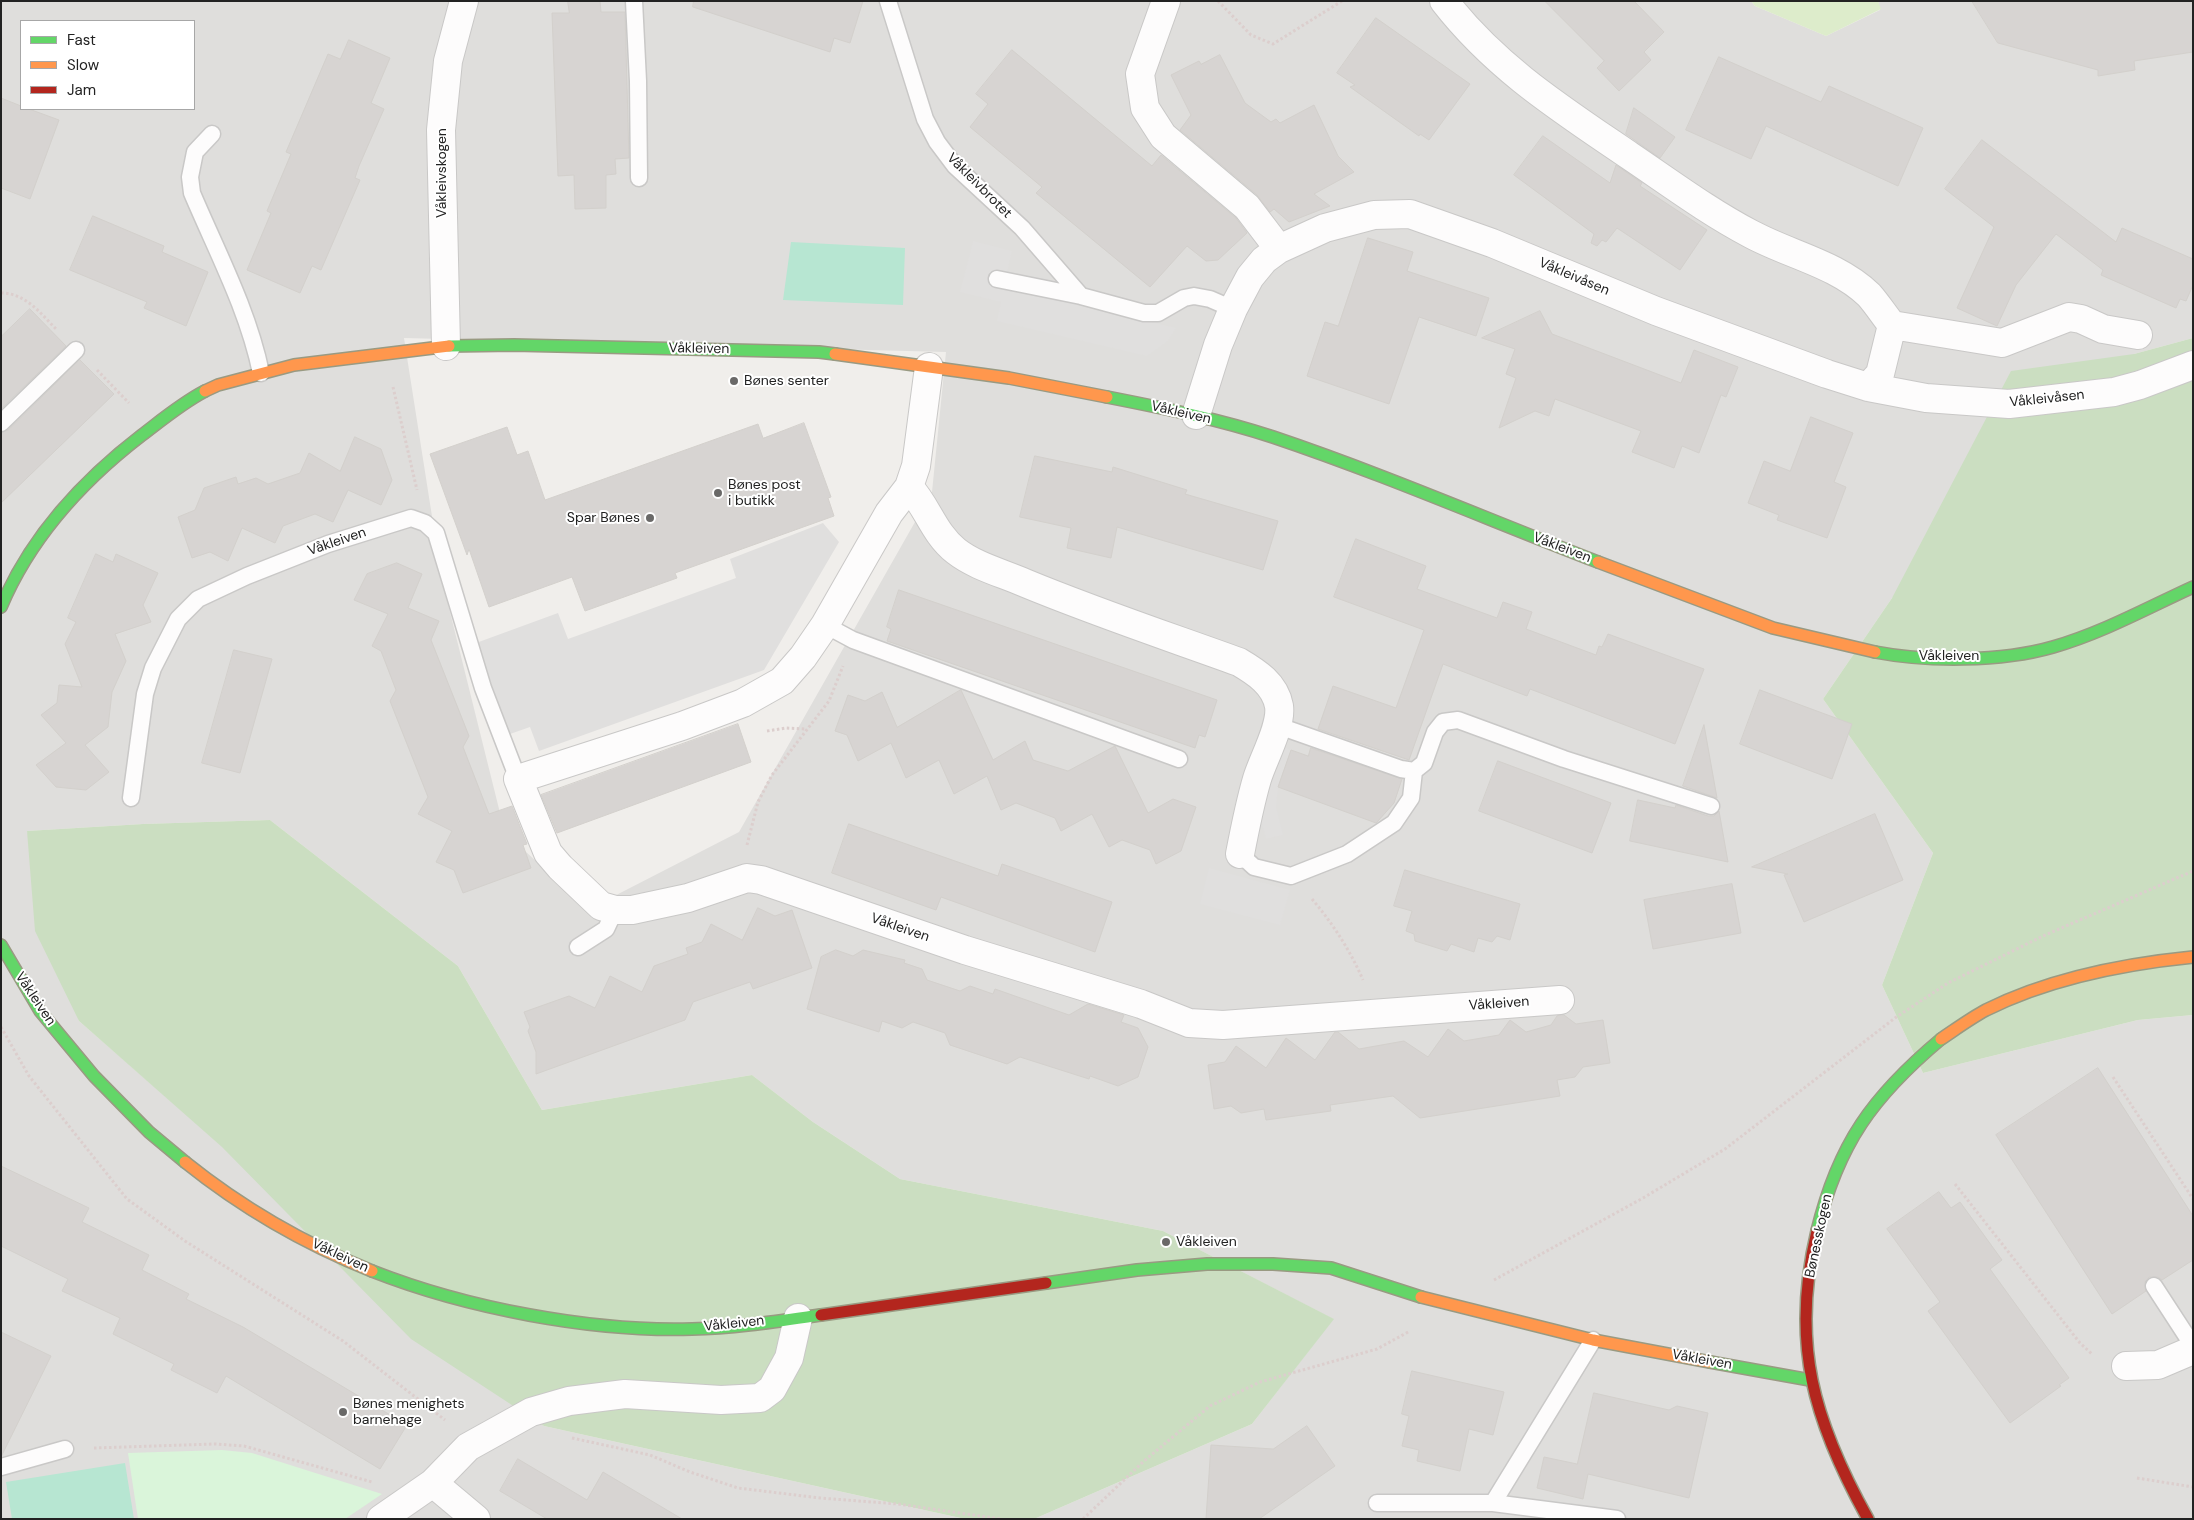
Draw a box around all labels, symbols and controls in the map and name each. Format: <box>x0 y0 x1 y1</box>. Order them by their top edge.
legend <box>20 20 195 110</box>
text: Fast <box>67 30 96 50</box>
text: Slow <box>67 55 99 75</box>
text: Jam <box>67 80 96 100</box>
street label: Våkleivskogen <box>434 128 450 218</box>
street label: Våkleivbrotet <box>943 150 1015 222</box>
street label: Våkleivåsen <box>1536 255 1612 299</box>
street label: Våkleiven <box>669 340 729 358</box>
place label: Bønes senter <box>744 373 829 389</box>
marker: Bønes senter <box>728 375 740 387</box>
street label: Våkleivåsen <box>2009 387 2085 411</box>
street label: Våkleiven <box>1150 398 1212 428</box>
place label: Bønes post i butikk <box>728 477 801 510</box>
marker: Bønes post i butikk <box>712 487 724 499</box>
place label: Spar Bønes <box>567 510 640 526</box>
marker: Spar Bønes <box>644 512 656 524</box>
street label: Våkleiven <box>306 524 368 560</box>
street label: Våkleiven <box>1531 529 1593 567</box>
street label: Våkleiven <box>1919 648 1979 664</box>
street label: Våkleiven <box>869 910 931 946</box>
street label: Våkleiven <box>11 969 59 1029</box>
street label: Våkleiven <box>1468 994 1530 1014</box>
street label: Bønesskogen <box>1802 1193 1836 1279</box>
place label: Våkleiven <box>1176 1234 1237 1250</box>
street label: Våkleiven <box>309 1236 371 1276</box>
marker: Våkleiven <box>1160 1236 1172 1248</box>
street label: Våkleiven <box>703 1312 765 1336</box>
street label: Våkleiven <box>1671 1346 1733 1374</box>
place label: Bønes menighets barnehage <box>353 1396 464 1428</box>
marker: Bønes menighets barnehage <box>337 1406 349 1418</box>

